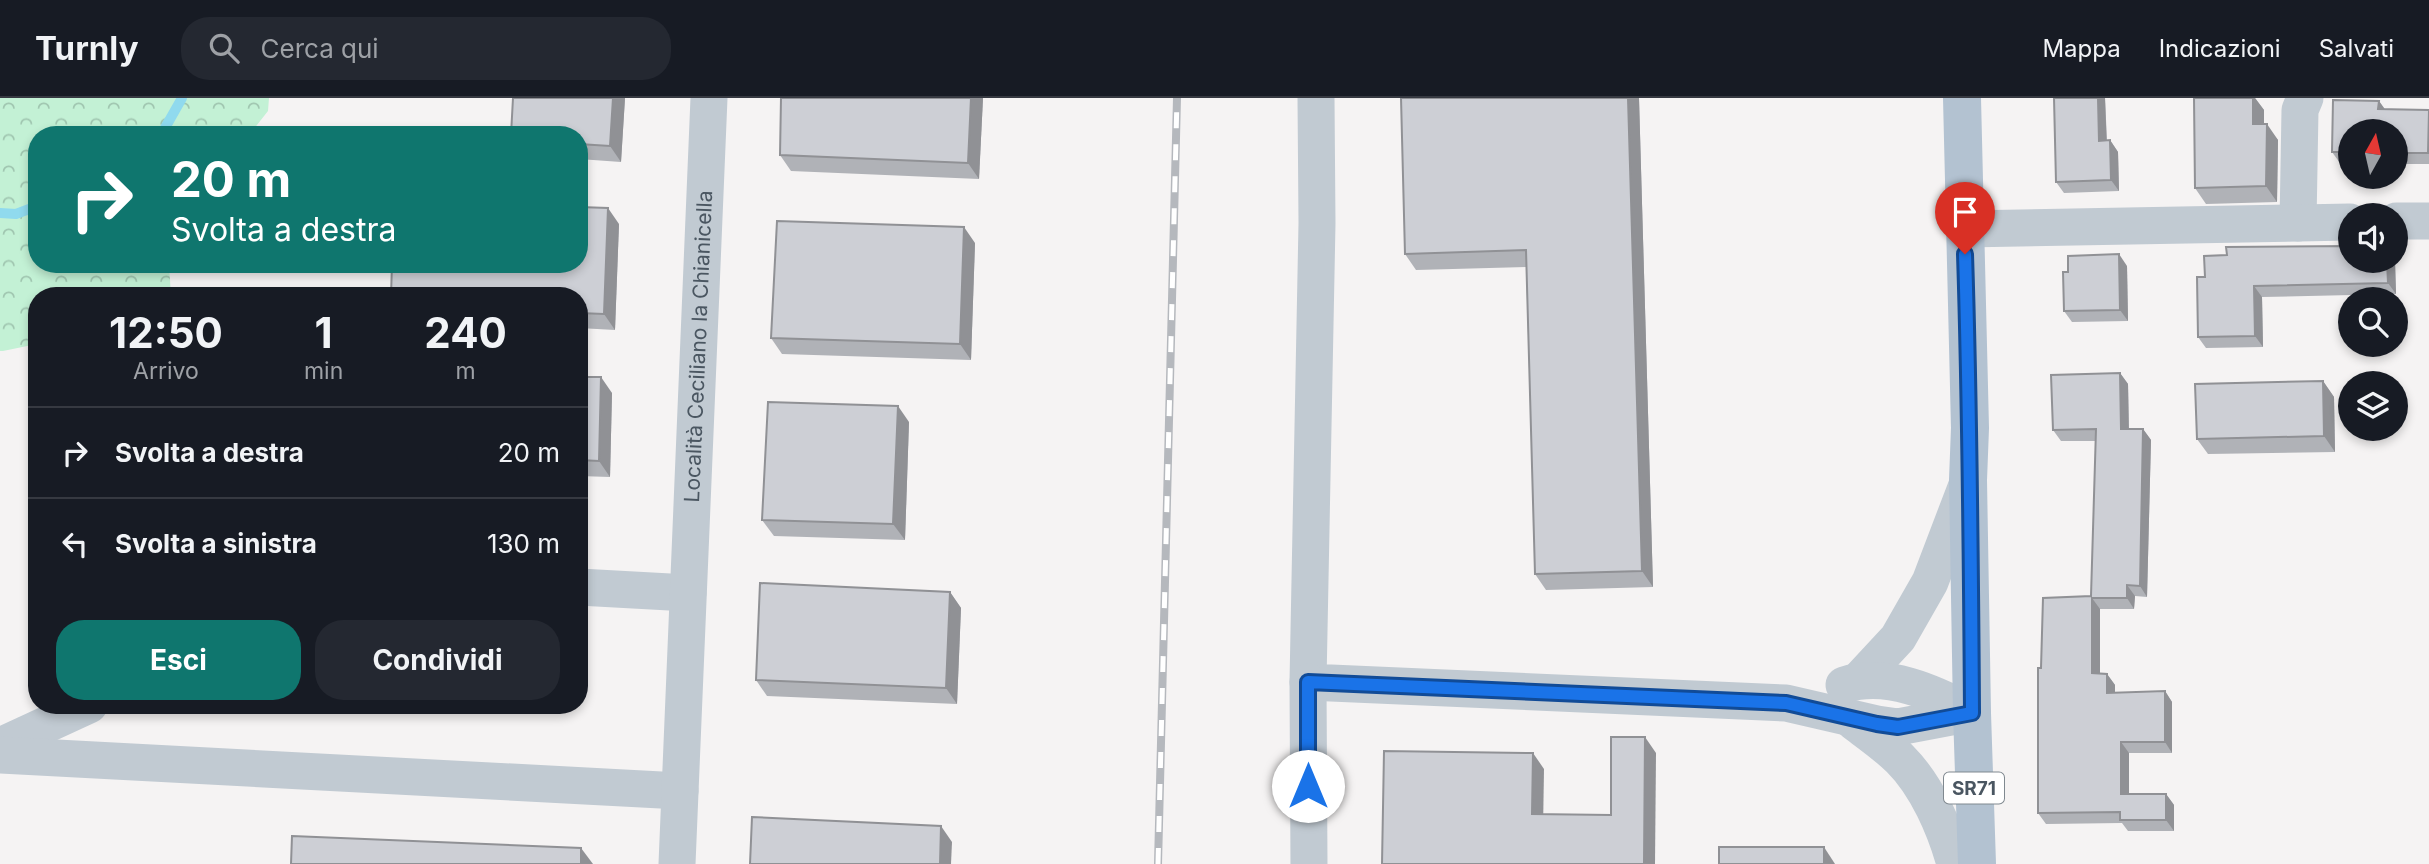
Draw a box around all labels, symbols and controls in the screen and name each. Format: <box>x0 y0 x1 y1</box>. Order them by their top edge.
search box <box>181 17 671 80</box>
text: Turnly <box>35 28 139 68</box>
icon: search <box>205 29 243 67</box>
text: Cerca qui <box>261 33 379 64</box>
text: Mappa <box>2042 34 2121 63</box>
text: Indicazioni <box>2159 34 2281 63</box>
text: Salvati <box>2319 34 2394 63</box>
north arrow <box>2338 119 2408 189</box>
map controls <box>2338 119 2408 441</box>
text: 20 m <box>171 150 291 209</box>
icon: right <box>56 154 147 245</box>
pin <box>1935 182 1995 254</box>
street label: Località Ceciliano la Chianicella <box>679 190 717 503</box>
icon: arrive <box>1946 193 1984 231</box>
button: sound <box>2338 203 2408 273</box>
text: Svolta a destra <box>171 210 396 249</box>
button: search <box>2338 287 2408 357</box>
text: 12:50 <box>109 307 223 358</box>
text: 1 <box>315 307 333 358</box>
text: 240 <box>424 307 507 358</box>
text: Arrivo <box>133 357 199 385</box>
text: min <box>304 357 343 385</box>
text: m <box>456 357 476 385</box>
button: layers <box>2338 371 2408 441</box>
icon: right <box>56 434 94 472</box>
text: Svolta a destra <box>115 437 304 468</box>
text: 20 m <box>498 437 560 468</box>
icon: left <box>56 525 94 563</box>
text: Svolta a sinistra <box>115 528 317 559</box>
text: 130 m <box>487 528 560 559</box>
button: Esci <box>56 620 301 700</box>
button: Condividi <box>315 620 560 700</box>
position arrow <box>1271 749 1345 823</box>
road number: SR71 <box>1944 772 2004 804</box>

